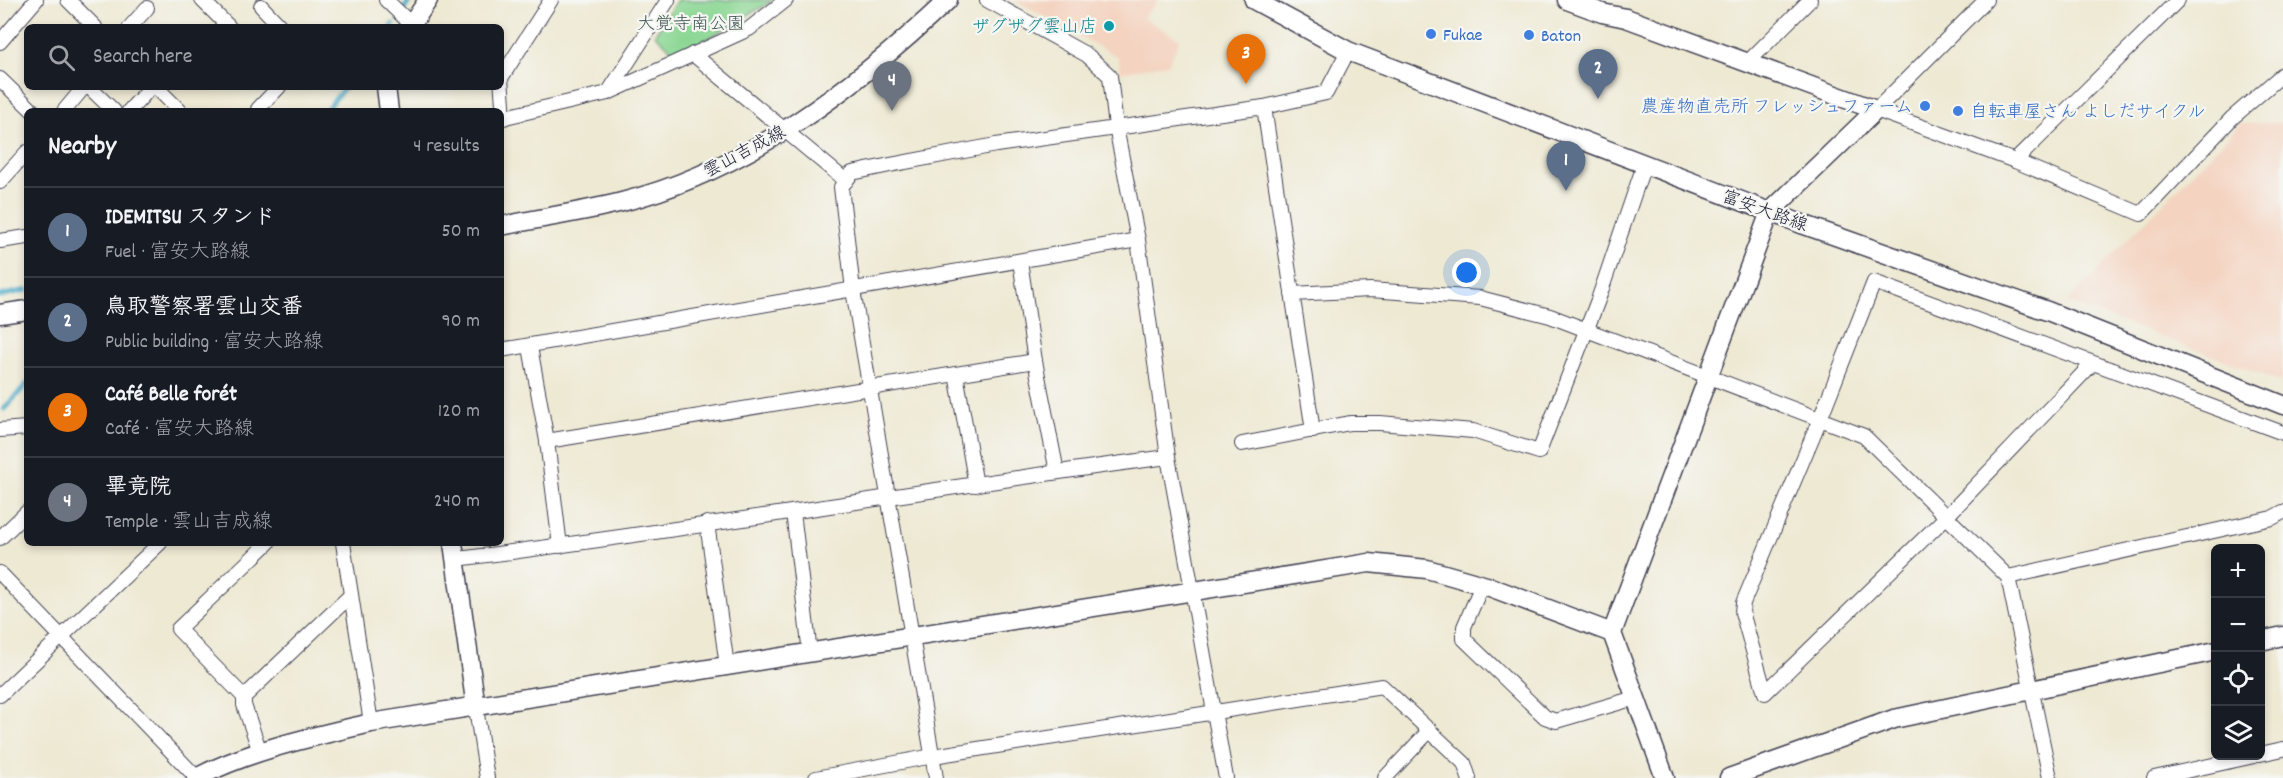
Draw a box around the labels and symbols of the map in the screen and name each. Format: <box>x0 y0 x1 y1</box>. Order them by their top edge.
park label: 大覚寺南公園 <box>637 13 745 38</box>
place label: ザグザグ雲山店 <box>972 16 1097 41</box>
marker: ザグザグ雲山店 <box>1102 19 1116 33</box>
place label: Fukae <box>1443 24 1483 49</box>
place label: Baton <box>1541 25 1581 50</box>
marker: Fukae <box>1424 27 1438 41</box>
marker: Baton <box>1522 28 1536 42</box>
pin: 3 <box>1226 34 1266 84</box>
pin: 2 <box>1578 50 1618 99</box>
pin: 4 <box>872 62 912 111</box>
place label: 農産物直売所 フレッシュファーム <box>1641 96 1913 121</box>
marker: 農産物直売所 フレッシュファーム <box>1918 99 1932 113</box>
place label: 自転車屋さん よしだサイクル <box>1970 101 2205 126</box>
marker: 自転車屋さん よしだサイクル <box>1951 104 1965 118</box>
street label: 雲山吉成線 <box>700 121 791 185</box>
pin: 1 <box>1546 142 1586 191</box>
street label: 富安大路線 <box>1718 185 1811 239</box>
your location <box>1452 258 1481 287</box>

